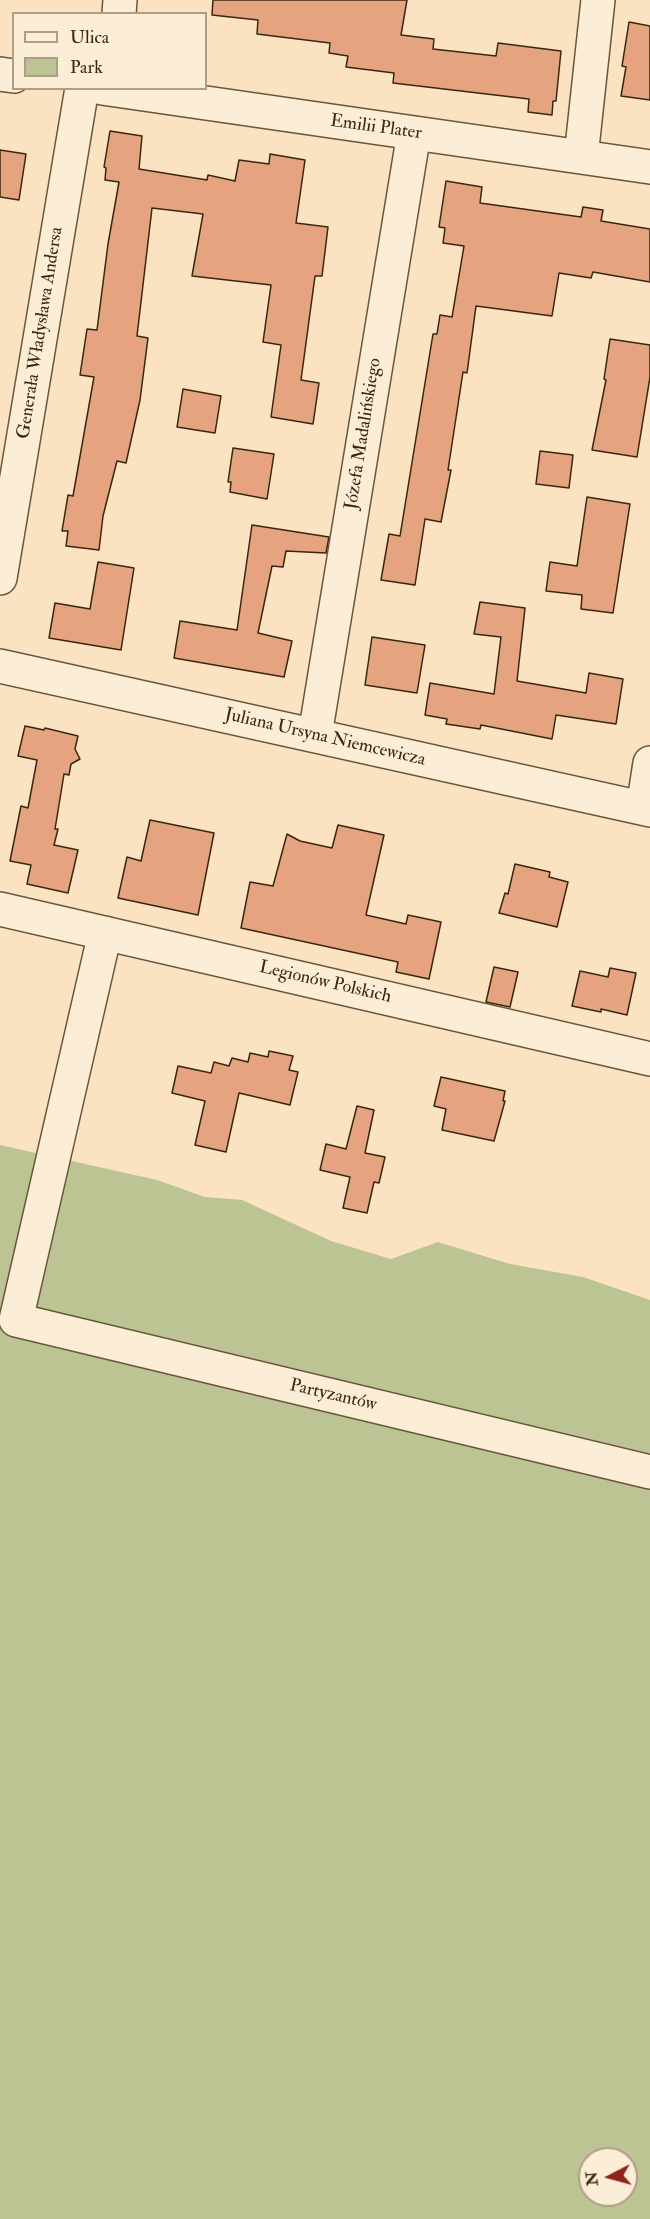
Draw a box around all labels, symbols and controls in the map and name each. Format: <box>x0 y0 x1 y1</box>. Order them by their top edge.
legend <box>12 12 207 90</box>
text: Ulica <box>70 26 109 49</box>
text: Park <box>70 56 103 79</box>
street label: Emilii Plater <box>329 111 423 145</box>
street label: Generała Władysława Andersa <box>14 225 68 441</box>
street label: Józefa Madalińskiego <box>341 357 387 511</box>
street label: Juliana Ursyna Niemcewicza <box>222 704 428 772</box>
street label: Legionów Polskich <box>257 957 393 1009</box>
street label: Partyzantów <box>287 1376 379 1416</box>
north arrow <box>578 2147 638 2207</box>
text: N <box>581 2171 603 2187</box>

